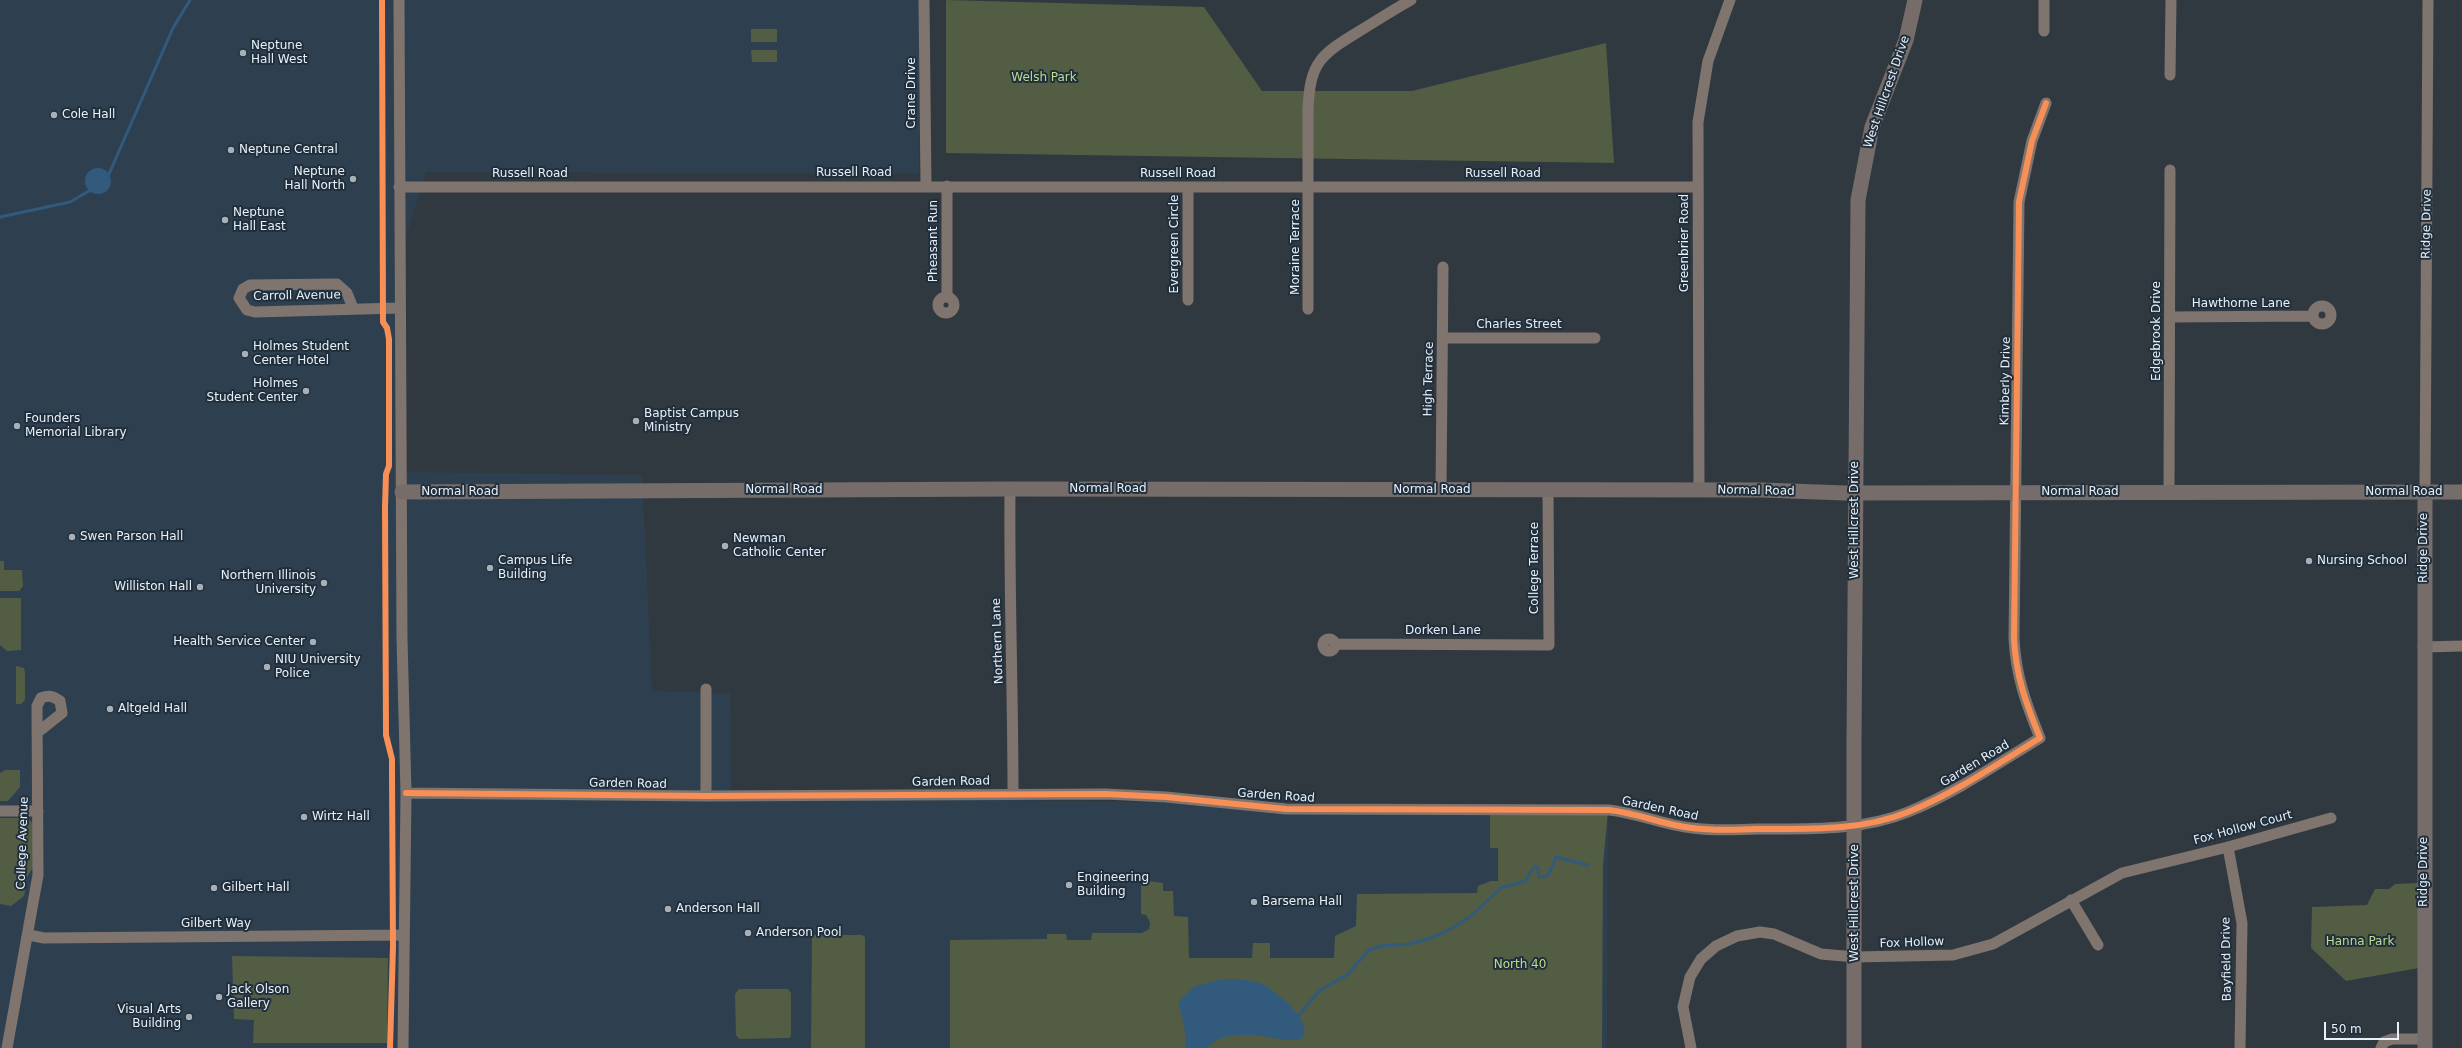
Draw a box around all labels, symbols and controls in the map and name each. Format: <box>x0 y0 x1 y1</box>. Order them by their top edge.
street label: West Hillcrest Drive <box>1861 34 1913 150</box>
place label: Neptune Hall West <box>251 39 307 67</box>
marker: Neptune Hall West <box>238 48 248 58</box>
street label: Crane Drive <box>905 57 919 129</box>
park label: Welsh Park <box>1011 71 1077 85</box>
place label: Cole Hall <box>62 108 115 122</box>
marker: Cole Hall <box>49 110 59 120</box>
place label: Neptune Central <box>239 143 338 157</box>
marker: Neptune Central <box>226 145 236 155</box>
place label: Neptune Hall North <box>285 165 345 193</box>
street label: Russell Road <box>816 166 892 180</box>
street label: Russell Road <box>492 167 568 181</box>
street label: Russell Road <box>1140 167 1216 181</box>
street label: Russell Road <box>1465 167 1541 181</box>
marker: Neptune Hall North <box>348 174 358 184</box>
street label: Ridge Drive <box>2419 189 2435 259</box>
street label: Greenbrier Road <box>1678 194 1692 292</box>
street label: Evergreen Circle <box>1168 195 1182 293</box>
street label: Moraine Terrace <box>1289 199 1303 295</box>
street label: Pheasant Run <box>927 200 941 282</box>
place label: Neptune Hall East <box>233 206 286 234</box>
marker: Neptune Hall East <box>220 215 230 225</box>
street label: Edgebrook Drive <box>2150 281 2164 381</box>
street label: Carroll Avenue <box>253 288 341 304</box>
street label: Hawthorne Lane <box>2192 297 2290 311</box>
street label: Charles Street <box>1476 318 1562 332</box>
street label: Kimberly Drive <box>1998 336 2014 426</box>
place label: Holmes Student Center Hotel <box>253 340 349 368</box>
street label: High Terrace <box>1421 341 1437 417</box>
marker: Holmes Student Center Hotel <box>240 349 250 359</box>
place label: Holmes Student Center <box>207 377 298 405</box>
marker: Holmes Student Center <box>301 386 311 396</box>
place label: Baptist Campus Ministry <box>644 407 739 435</box>
place label: Founders Memorial Library <box>25 412 126 440</box>
marker: Baptist Campus Ministry <box>631 416 641 426</box>
marker: Founders Memorial Library <box>12 421 22 431</box>
street label: West Hillcrest Drive <box>1848 461 1862 579</box>
street label: Normal Road <box>1069 482 1147 496</box>
street label: Normal Road <box>745 483 823 497</box>
street label: Normal Road <box>1393 483 1471 497</box>
street label: Normal Road <box>1717 483 1795 499</box>
street label: Normal Road <box>421 485 499 499</box>
street label: Normal Road <box>2041 485 2119 499</box>
street label: Normal Road <box>2365 485 2443 499</box>
street label: Ridge Drive <box>2417 513 2431 583</box>
street label: College Terrace <box>1528 522 1542 614</box>
place label: Swen Parson Hall <box>80 530 183 544</box>
marker: Swen Parson Hall <box>67 532 77 542</box>
place label: Newman Catholic Center <box>733 532 826 560</box>
marker: Newman Catholic Center <box>720 541 730 551</box>
place label: Campus Life Building <box>498 554 572 582</box>
place label: Nursing School <box>2317 554 2407 568</box>
marker: Nursing School <box>2304 556 2314 566</box>
marker: Campus Life Building <box>485 563 495 573</box>
place label: Northern Illinois University <box>221 569 316 597</box>
marker: Northern Illinois University <box>319 578 329 588</box>
place label: Williston Hall <box>114 580 192 594</box>
marker: Williston Hall <box>195 582 205 592</box>
street label: Northern Lane <box>989 598 1007 684</box>
street label: Dorken Lane <box>1405 624 1481 638</box>
place label: Health Service Center <box>173 635 305 649</box>
marker: Health Service Center <box>308 637 318 647</box>
place label: NIU University Police <box>275 653 361 681</box>
marker: NIU University Police <box>262 662 272 672</box>
place label: Altgeld Hall <box>118 702 187 716</box>
marker: Altgeld Hall <box>105 704 115 714</box>
street label: Garden Road <box>1938 738 2012 790</box>
street label: Garden Road <box>912 774 990 790</box>
street label: Garden Road <box>589 776 667 792</box>
street label: Garden Road <box>1237 786 1315 806</box>
street label: Garden Road <box>1620 794 1700 824</box>
street label: College Avenue <box>14 796 32 890</box>
street label: Fox Hollow Court <box>2192 808 2294 848</box>
place label: Wirtz Hall <box>312 810 370 824</box>
marker: Wirtz Hall <box>299 812 309 822</box>
street label: Ridge Drive <box>2417 837 2431 907</box>
street label: West Hillcrest Drive <box>1848 844 1862 962</box>
place label: Engineering Building <box>1077 871 1149 899</box>
marker: Engineering Building <box>1064 880 1074 890</box>
place label: Gilbert Hall <box>222 881 289 895</box>
marker: Gilbert Hall <box>209 883 219 893</box>
place label: Barsema Hall <box>1262 895 1342 909</box>
marker: Barsema Hall <box>1249 897 1259 907</box>
place label: Anderson Hall <box>676 902 760 916</box>
marker: Anderson Hall <box>663 904 673 914</box>
street label: Gilbert Way <box>181 917 251 931</box>
street label: Bayfield Drive <box>2219 917 2235 1001</box>
place label: Anderson Pool <box>756 926 842 940</box>
marker: Anderson Pool <box>743 928 753 938</box>
street label: Fox Hollow <box>1879 935 1945 951</box>
park label: Hanna Park <box>2326 935 2394 949</box>
park label: North 40 <box>1494 958 1546 972</box>
place label: Jack Olson Gallery <box>227 983 289 1011</box>
marker: Jack Olson Gallery <box>214 992 224 1002</box>
place label: Visual Arts Building <box>117 1003 181 1031</box>
marker: Visual Arts Building <box>184 1012 194 1022</box>
scale bar <box>2326 1014 2401 1040</box>
text: 50 m <box>2331 1022 2362 1036</box>

